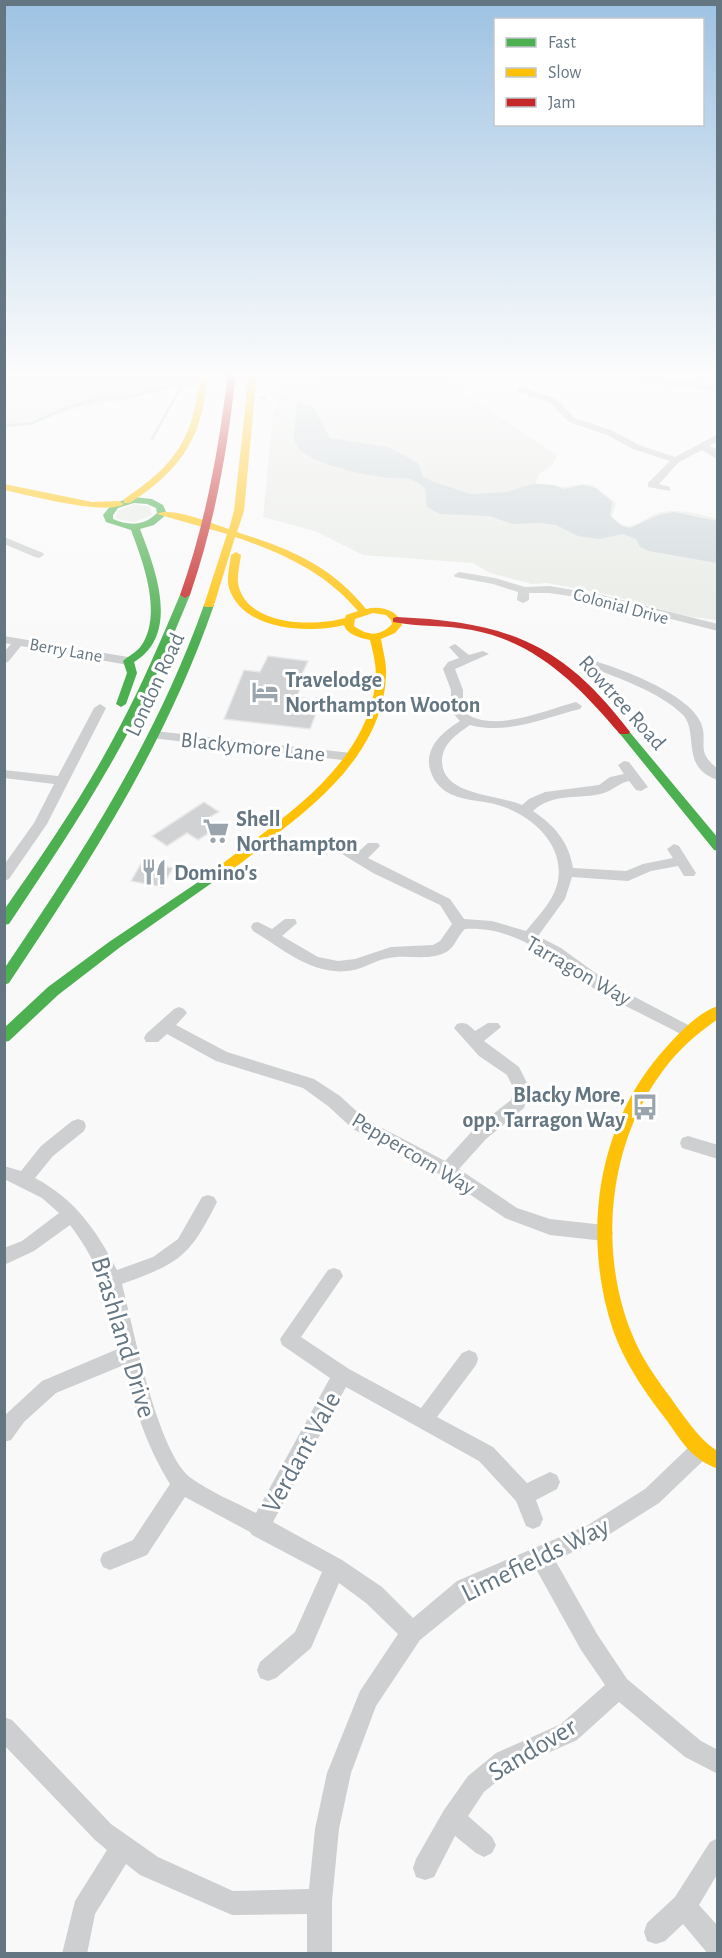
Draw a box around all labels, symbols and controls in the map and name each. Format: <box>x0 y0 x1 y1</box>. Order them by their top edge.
legend <box>494 18 704 126</box>
text: Fast <box>548 34 576 52</box>
text: Slow <box>548 64 581 82</box>
text: Jam <box>548 94 576 112</box>
street label: Colonial Drive <box>571 586 670 628</box>
street label: London Road <box>121 629 188 740</box>
street label: Berry Lane <box>28 636 104 666</box>
street label: Rowtree Road <box>574 651 670 754</box>
place label: Travelodge Northampton Wooton <box>285 669 480 716</box>
hotel icon: Travelodge Northampton Wooton <box>250 677 280 707</box>
street label: Blackymore Lane <box>180 728 326 766</box>
place label: Shell Northampton <box>236 808 358 855</box>
supermarket icon: Shell Northampton <box>201 816 231 846</box>
restaurant icon: Domino's <box>139 857 169 887</box>
place label: Domino's <box>174 862 257 884</box>
street label: Tarragon Way <box>522 932 635 1010</box>
place label: Blacky More, opp. Tarragon Way <box>462 1084 625 1132</box>
bus stop icon: Blacky More, opp. Tarragon Way <box>630 1092 660 1122</box>
street label: Peppercorn Way <box>348 1109 479 1199</box>
street label: Brashland Drive <box>86 1254 161 1421</box>
street label: Verdant Vale <box>257 1387 346 1517</box>
street label: Limefields Way <box>457 1512 614 1608</box>
street label: Sandover <box>484 1713 581 1786</box>

